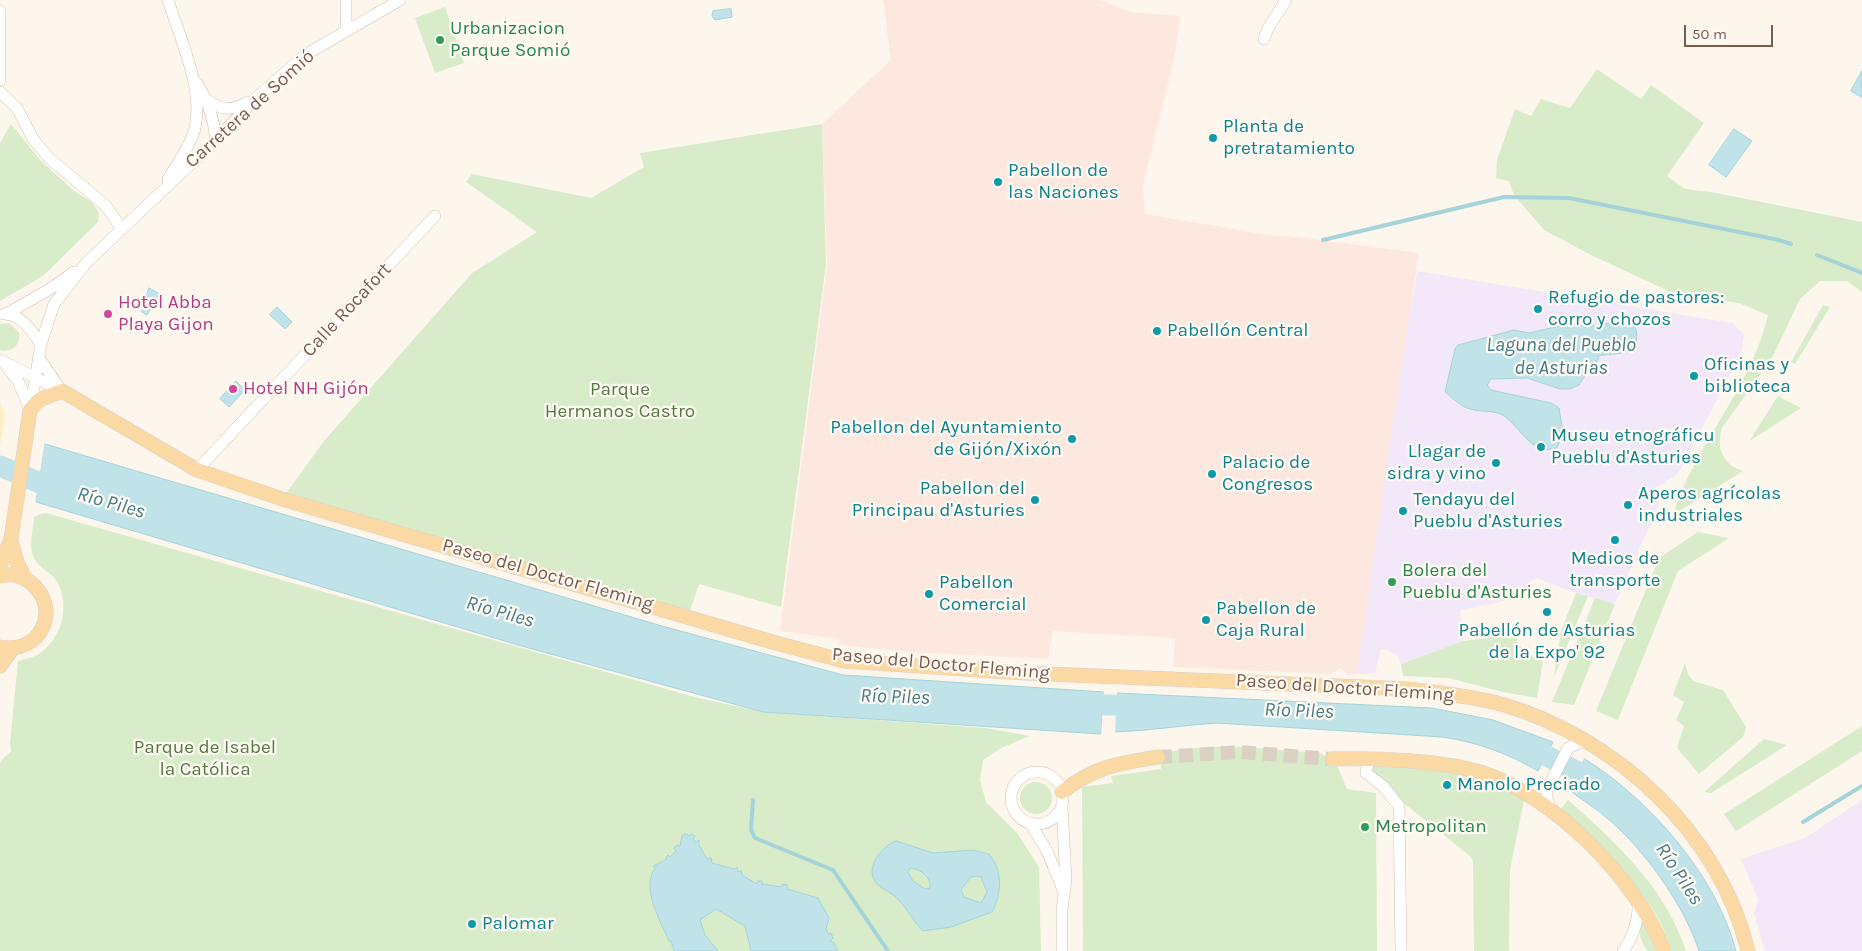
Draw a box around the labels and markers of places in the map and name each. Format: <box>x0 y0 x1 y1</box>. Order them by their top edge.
place label: Urbanizacion Parque Somió <box>450 18 570 62</box>
marker: Urbanizacion Parque Somió <box>434 34 446 46</box>
place label: Planta de pretratamiento <box>1223 116 1355 160</box>
marker: Planta de pretratamiento <box>1207 132 1219 144</box>
place label: Pabellon de las Naciones <box>1008 160 1119 204</box>
marker: Pabellon de las Naciones <box>992 176 1004 188</box>
place label: Refugio de pastores: corro y chozos <box>1548 287 1724 331</box>
place label: Hotel Abba Playa Gijon <box>118 292 214 336</box>
marker: Refugio de pastores: corro y chozos <box>1532 303 1544 315</box>
marker: Hotel Abba Playa Gijon <box>102 308 114 320</box>
place label: Pabellón Central <box>1167 320 1309 342</box>
marker: Pabellón Central <box>1151 325 1163 337</box>
place label: Oficinas y biblioteca <box>1704 354 1791 398</box>
marker: Oficinas y biblioteca <box>1688 370 1700 382</box>
place label: Hotel NH Gijón <box>243 378 369 400</box>
marker: Hotel NH Gijón <box>227 383 239 395</box>
place label: Pabellon del Ayuntamiento de Gijón/Xixón <box>830 417 1062 461</box>
place label: Museu etnográficu Pueblu d'Asturies <box>1551 425 1715 469</box>
marker: Pabellon del Ayuntamiento de Gijón/Xixón <box>1066 433 1078 445</box>
place label: Llagar de sidra y vino <box>1387 441 1486 485</box>
marker: Museu etnográficu Pueblu d'Asturies <box>1535 441 1547 453</box>
place label: Palacio de Congresos <box>1222 452 1313 496</box>
marker: Llagar de sidra y vino <box>1490 457 1502 469</box>
marker: Palacio de Congresos <box>1206 468 1218 480</box>
place label: Pabellon del Principau d'Asturies <box>852 478 1025 522</box>
place label: Aperos agrícolas industriales <box>1638 483 1781 527</box>
place label: Tendayu del Pueblu d'Asturies <box>1413 489 1563 533</box>
marker: Pabellon del Principau d'Asturies <box>1029 494 1041 506</box>
marker: Aperos agrícolas industriales <box>1622 499 1634 511</box>
marker: Tendayu del Pueblu d'Asturies <box>1397 505 1409 517</box>
marker: Medios de transporte <box>1609 534 1621 546</box>
place label: Medios de transporte <box>1569 548 1661 592</box>
place label: Bolera del Pueblu d'Asturies <box>1402 560 1552 604</box>
place label: Pabellon Comercial <box>939 572 1027 616</box>
marker: Bolera del Pueblu d'Asturies <box>1386 576 1398 588</box>
marker: Pabellon Comercial <box>923 588 935 600</box>
place label: Pabellon de Caja Rural <box>1216 598 1316 642</box>
marker: Pabellón de Asturias de la Expo' 92 <box>1541 606 1553 618</box>
marker: Pabellon de Caja Rural <box>1200 614 1212 626</box>
place label: Pabellón de Asturias de la Expo' 92 <box>1458 620 1636 664</box>
place label: Manolo Preciado <box>1457 774 1600 796</box>
marker: Manolo Preciado <box>1441 779 1453 791</box>
place label: Metropolitan <box>1375 816 1487 838</box>
marker: Metropolitan <box>1359 821 1371 833</box>
place label: Palomar <box>482 913 554 935</box>
marker: Palomar <box>466 918 478 930</box>

